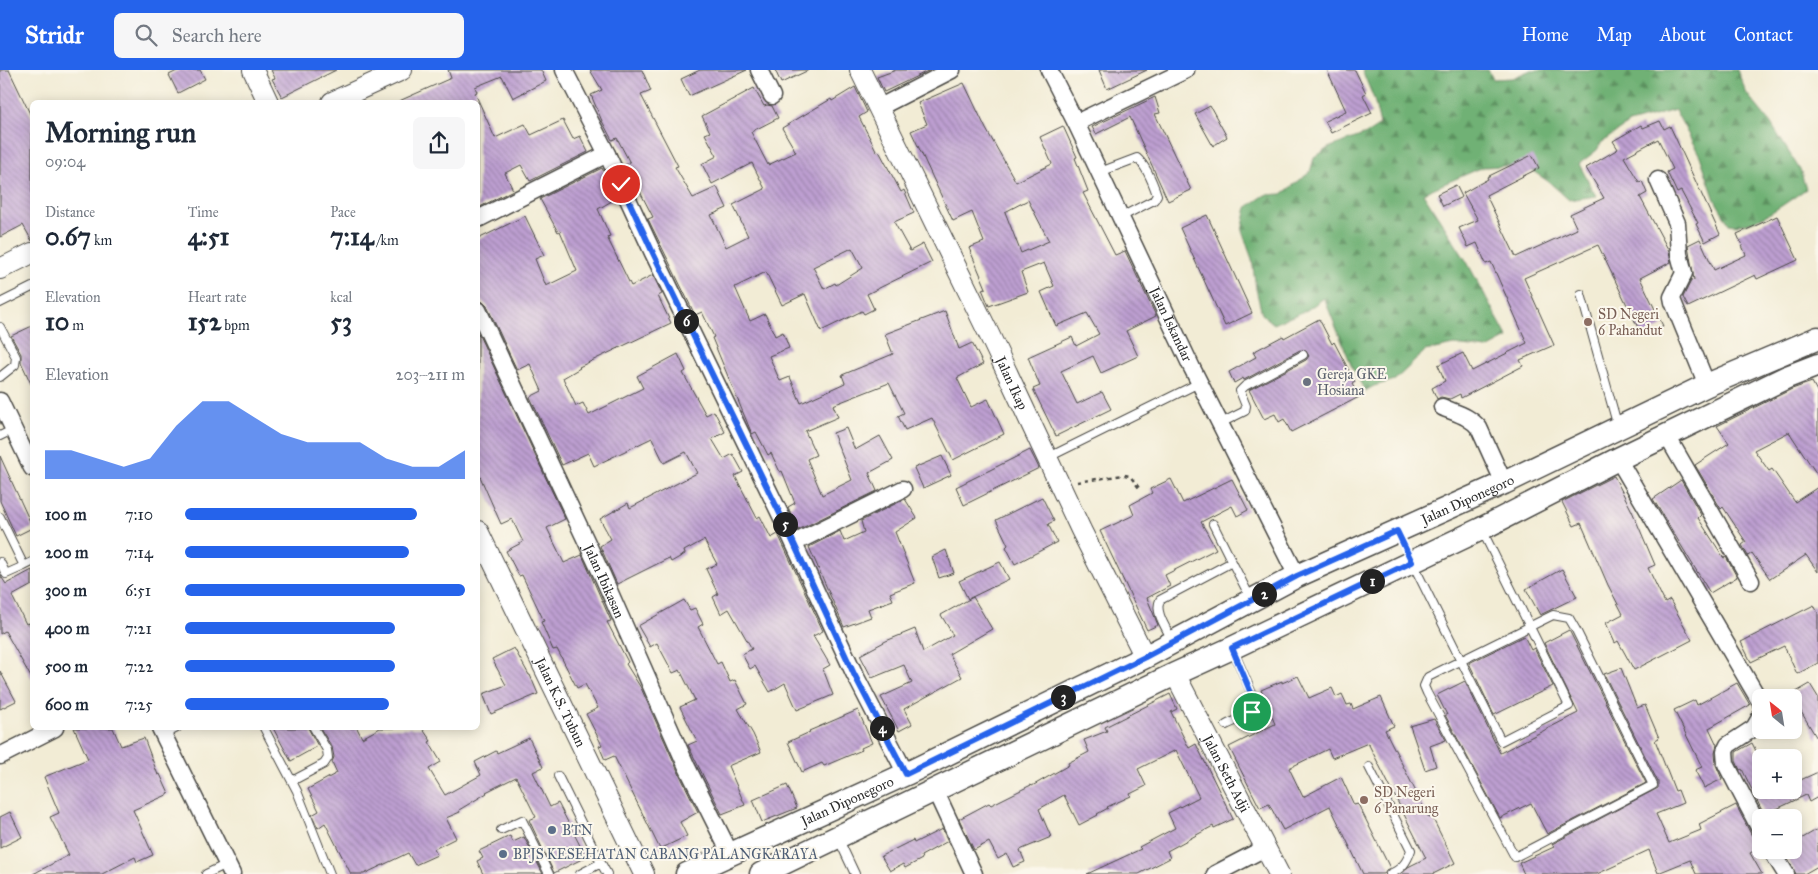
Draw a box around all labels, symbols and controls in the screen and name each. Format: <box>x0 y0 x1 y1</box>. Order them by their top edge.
search box <box>114 13 464 58</box>
text: Stridr <box>25 20 84 50</box>
icon: search <box>132 21 160 49</box>
text: Search here <box>172 24 262 47</box>
text: Home <box>1522 24 1569 46</box>
text: Map <box>1597 24 1632 46</box>
text: About <box>1660 24 1706 46</box>
text: Contact <box>1734 24 1793 46</box>
text: Morning run <box>45 115 196 150</box>
button: share <box>413 117 465 169</box>
text: 09:04 <box>45 152 85 171</box>
pin <box>600 163 642 205</box>
icon: check <box>607 170 635 198</box>
text: Distance <box>45 204 95 221</box>
text: Time <box>188 204 219 221</box>
text: Pace <box>330 204 356 221</box>
text: 0.67 <box>45 221 91 252</box>
text: 4:51 <box>188 221 229 252</box>
text: 7:14 <box>330 221 374 252</box>
text: km <box>91 232 112 249</box>
text: /km <box>374 232 399 249</box>
street label: Jalan Iskandar <box>1144 282 1196 365</box>
text: Elevation <box>45 289 101 306</box>
text: Heart rate <box>188 289 247 306</box>
text: kcal <box>330 289 352 306</box>
text: 10 <box>45 306 69 337</box>
text: 152 <box>188 306 221 337</box>
text: 53 <box>330 306 352 337</box>
place label: SD Negeri 6 Pahandut <box>1598 306 1663 339</box>
pin: 6 <box>674 308 698 334</box>
text: 6 <box>683 313 690 330</box>
marker: SD Negeri 6 Pahandut <box>1582 316 1594 328</box>
text: m <box>69 317 84 334</box>
text: bpm <box>221 317 250 334</box>
street label: Jalan Ikap <box>990 352 1031 413</box>
text: Elevation <box>45 365 109 384</box>
text: 203–211 m <box>396 365 465 384</box>
place label: Gereja GKE Hosiana <box>1317 366 1387 399</box>
marker: Gereja GKE Hosiana <box>1301 376 1313 388</box>
street label: Jalan Diponegoro <box>1417 471 1517 530</box>
text: 100 m <box>45 505 87 524</box>
text: 7:10 <box>125 505 153 524</box>
pin: 5 <box>772 512 798 536</box>
text: 5 <box>782 516 789 533</box>
street label: Jalan Ibikasan <box>578 540 628 621</box>
text: 200 m <box>45 543 88 562</box>
text: 7:14 <box>125 543 153 562</box>
pin: 1 <box>1360 568 1384 594</box>
text: 1 <box>1370 573 1375 590</box>
text: 300 m <box>45 581 87 600</box>
text: 6:51 <box>125 581 151 600</box>
pin: 2 <box>1252 582 1276 606</box>
text: 2 <box>1261 586 1268 603</box>
text: 400 m <box>45 619 89 638</box>
text: 7:21 <box>125 619 152 638</box>
street label: Jalan K.S. Tubun <box>530 653 589 750</box>
text: 500 m <box>45 657 88 676</box>
text: 7:22 <box>125 657 153 676</box>
pin: 3 <box>1050 684 1076 710</box>
text: 3 <box>1061 689 1066 706</box>
north arrow <box>1752 689 1802 739</box>
map controls <box>1752 689 1802 859</box>
pin <box>1231 691 1273 733</box>
text: 600 m <box>45 695 89 714</box>
text: 7:25 <box>125 695 153 714</box>
icon: arrive <box>1238 698 1266 726</box>
pin: 4 <box>870 716 894 740</box>
text: 4 <box>879 720 886 737</box>
street label: Jalan Seth Adji <box>1197 730 1253 815</box>
button: + <box>1752 749 1802 799</box>
street label: Jalan Diponegoro <box>796 773 896 832</box>
place label: SD Negeri 6 Panarung <box>1374 784 1439 817</box>
marker: SD Negeri 6 Panarung <box>1358 794 1370 806</box>
button: − <box>1752 809 1802 859</box>
place label: BTN <box>562 822 593 839</box>
marker: BTN <box>546 824 558 836</box>
place label: BPJS KESEHATAN CABANG PALANGKARAYA <box>513 846 818 864</box>
marker: BPJS KESEHATAN CABANG PALANGKARAYA <box>497 848 509 860</box>

